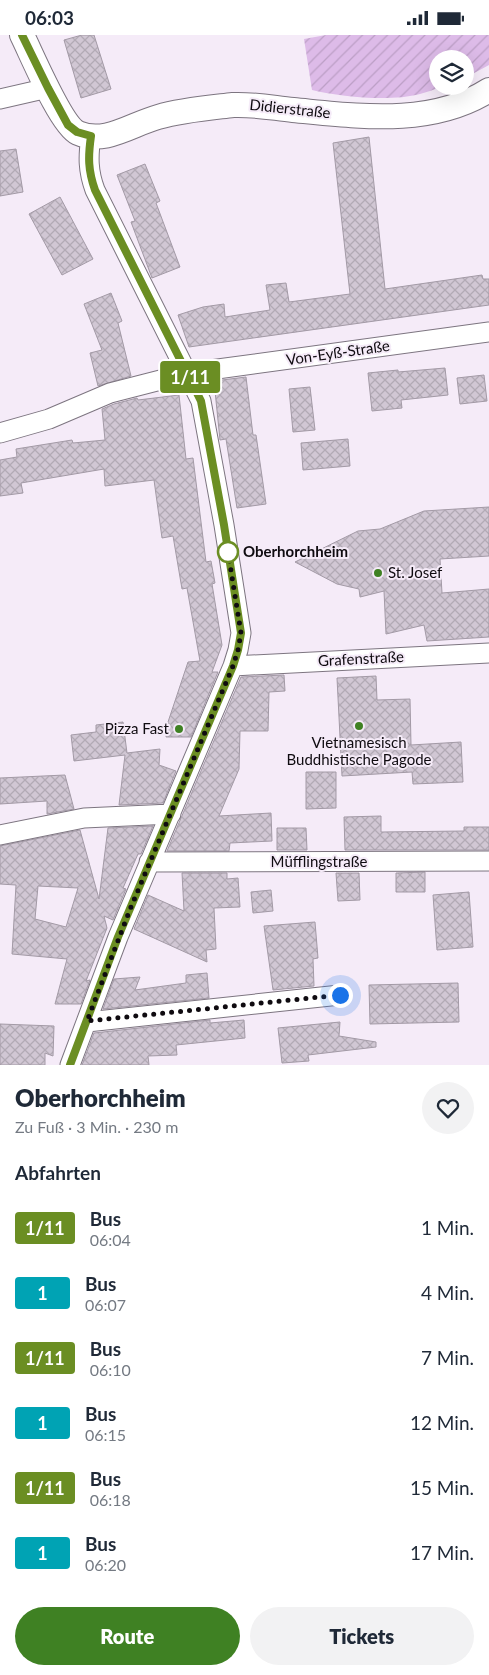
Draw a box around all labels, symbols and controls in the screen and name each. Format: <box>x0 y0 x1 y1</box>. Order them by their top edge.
text: 06:03 <box>25 6 74 29</box>
map controls <box>429 50 474 95</box>
button: layers <box>429 50 474 95</box>
street label: Didierstraße <box>249 95 332 121</box>
street label: Von-Eyß-Straße <box>285 336 391 368</box>
line badge: 1/11 <box>155 361 225 393</box>
text: 1/11 <box>170 366 210 388</box>
marker: Oberhorchheim <box>217 541 239 563</box>
place label: Oberhorchheim <box>243 542 348 560</box>
place label: St. Josef <box>388 563 443 581</box>
marker: St. Josef <box>372 567 384 579</box>
street label: Grafenstraße <box>317 647 404 669</box>
place label: Pizza Fast <box>105 719 170 737</box>
marker: Vietnamesisch Buddhistische Pagode <box>353 720 365 732</box>
marker: Pizza Fast <box>173 723 185 735</box>
place label: Vietnamesisch Buddhistische Pagode <box>287 733 432 768</box>
street label: Müfflingstraße <box>271 852 367 870</box>
your location <box>328 983 353 1008</box>
button: heart <box>422 1082 474 1134</box>
text: Oberhorchheim <box>15 1083 186 1112</box>
text: Zu Fuß · 3 Min. · 230 m <box>15 1117 178 1136</box>
text: Abfahrten <box>15 1161 101 1184</box>
text: Bus <box>90 1207 121 1230</box>
text: 1 Min. <box>421 1216 474 1239</box>
text: 1/11 <box>25 1217 65 1239</box>
text: 06:04 <box>90 1230 131 1249</box>
text: Bus <box>85 1272 116 1295</box>
text: 4 Min. <box>421 1281 474 1304</box>
text: 1 <box>37 1282 48 1304</box>
text: 06:07 <box>85 1295 126 1314</box>
text: Bus <box>90 1337 121 1360</box>
text: 7 Min. <box>421 1346 474 1369</box>
text: 1/11 <box>25 1347 65 1369</box>
text: 06:10 <box>90 1360 131 1379</box>
text: Bus <box>85 1402 116 1425</box>
text: 12 Min. <box>410 1411 474 1434</box>
text: 1 <box>37 1412 48 1434</box>
text: 06:15 <box>85 1425 126 1444</box>
text: Bus <box>90 1467 121 1490</box>
text: 15 Min. <box>410 1476 474 1499</box>
text: 1/11 <box>25 1477 65 1499</box>
text: 06:18 <box>90 1490 131 1509</box>
text: Bus <box>85 1532 116 1555</box>
text: 17 Min. <box>410 1541 474 1564</box>
text: 1 <box>37 1542 48 1564</box>
text: 06:20 <box>85 1555 126 1574</box>
button: Route <box>15 1607 240 1665</box>
button: Tickets <box>250 1607 474 1665</box>

